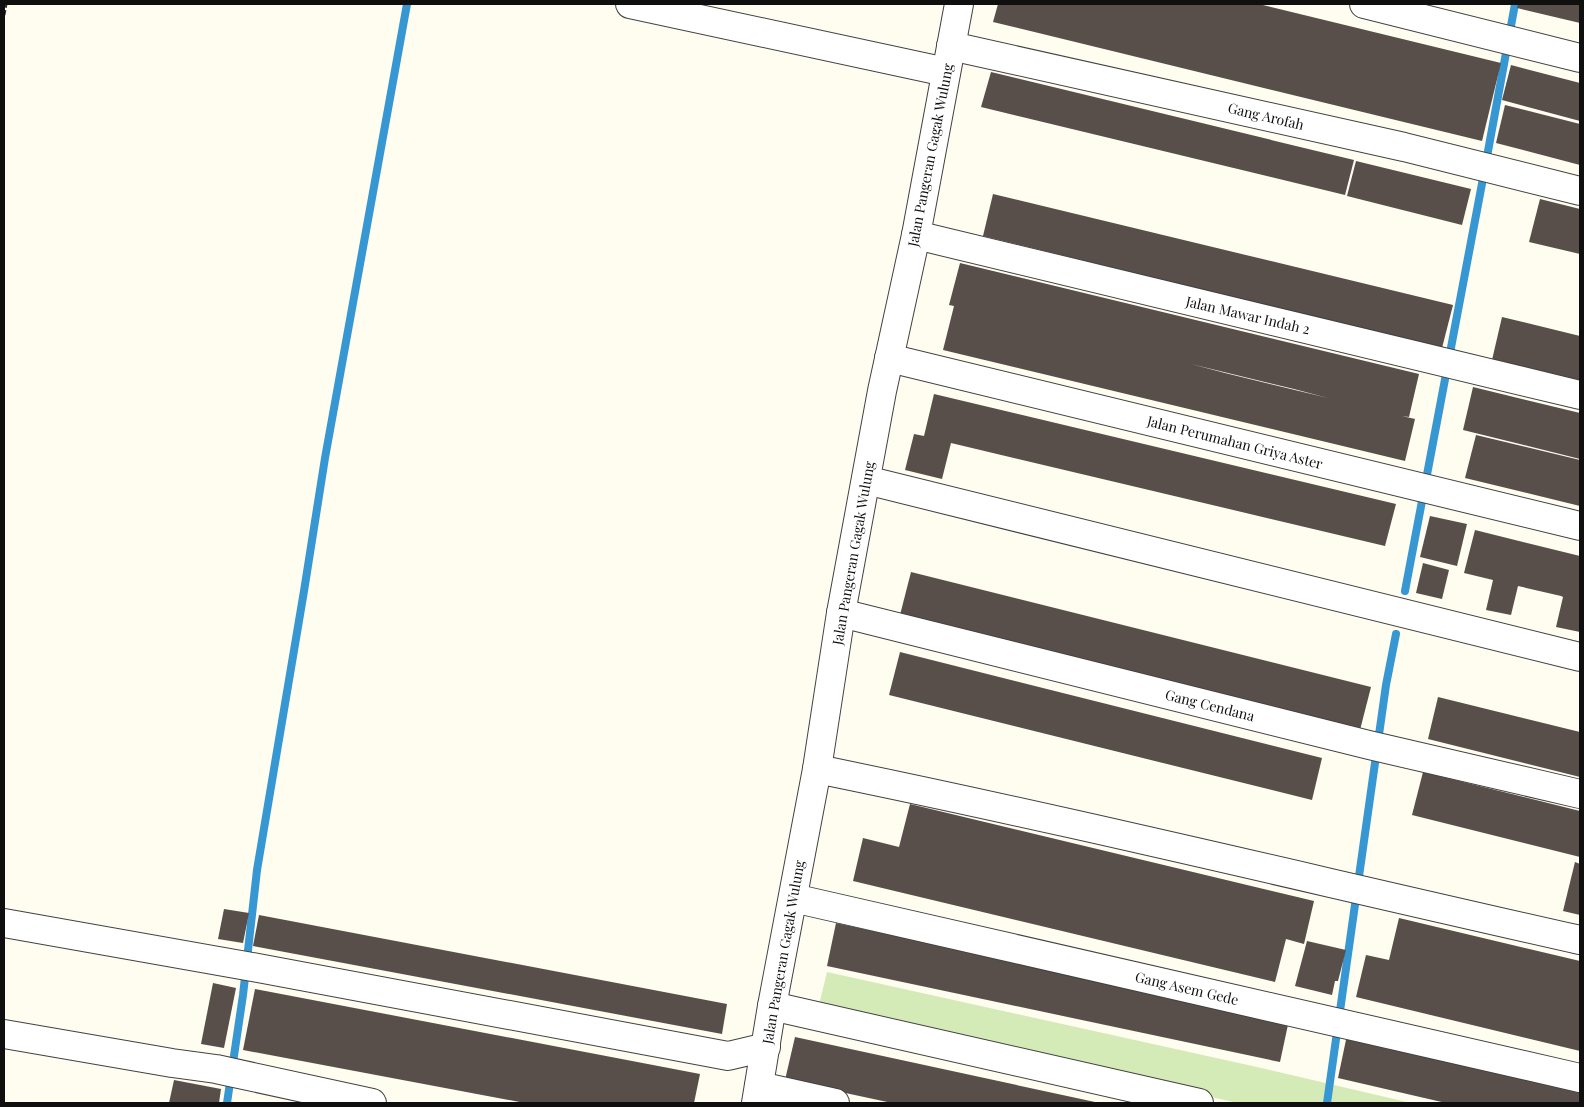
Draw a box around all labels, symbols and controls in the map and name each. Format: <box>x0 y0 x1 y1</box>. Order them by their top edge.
street label: Jalan Pangeran Gagak Wulung <box>903 61 957 249</box>
street label: Gang Arofah <box>1226 98 1307 134</box>
street label: Jalan Mawar Indah 2 <box>1183 291 1312 339</box>
street label: Jalan Perumahan Griya Aster <box>1144 411 1326 473</box>
street label: Jalan Pangeran Gagak Wulung <box>827 459 879 647</box>
street label: Gang Cendana <box>1163 685 1257 725</box>
street label: Jalan Pangeran Gagak Wulung <box>757 858 809 1046</box>
street label: Gang Asem Gede <box>1133 967 1241 1009</box>

